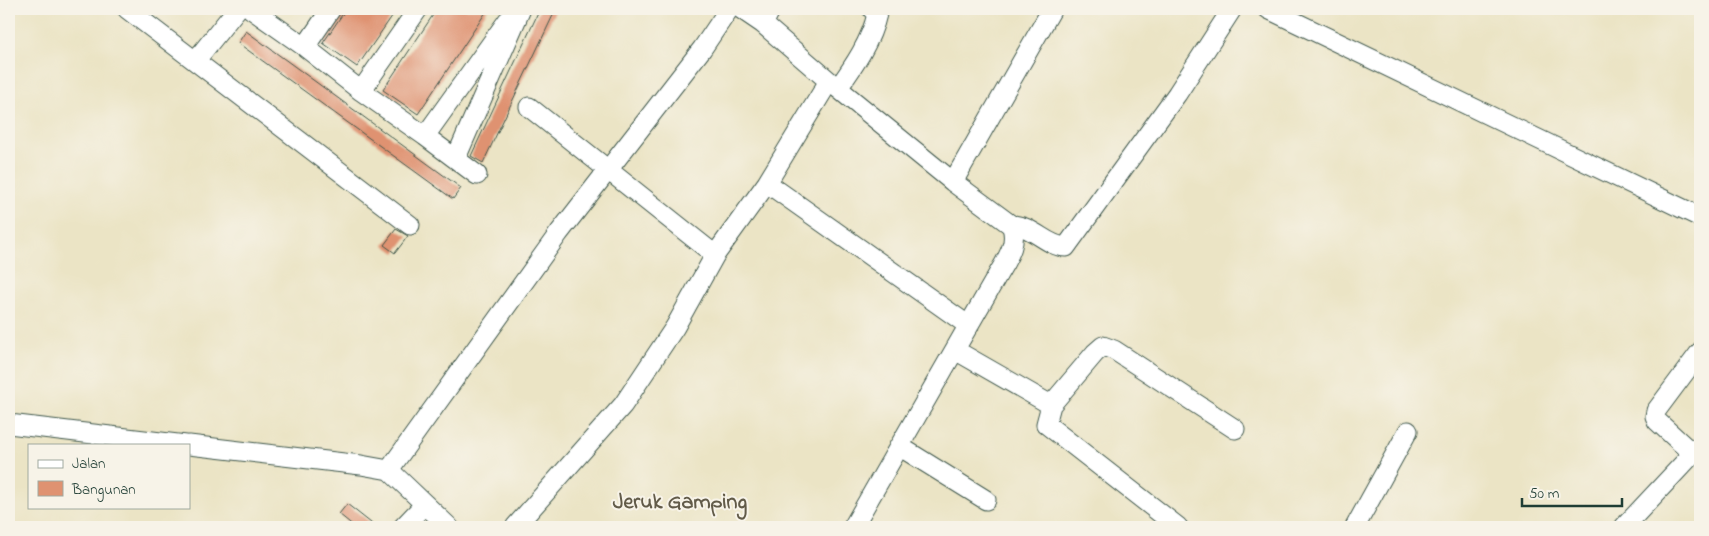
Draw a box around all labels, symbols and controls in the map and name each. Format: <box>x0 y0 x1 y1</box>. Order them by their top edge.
legend <box>28 444 190 508</box>
text: Jalan <box>72 453 105 475</box>
scale bar <box>1522 476 1622 508</box>
text: Bangunan <box>71 479 136 502</box>
text: 50 m <box>1529 483 1560 505</box>
district label: Jeruk Gamping <box>613 487 747 520</box>

